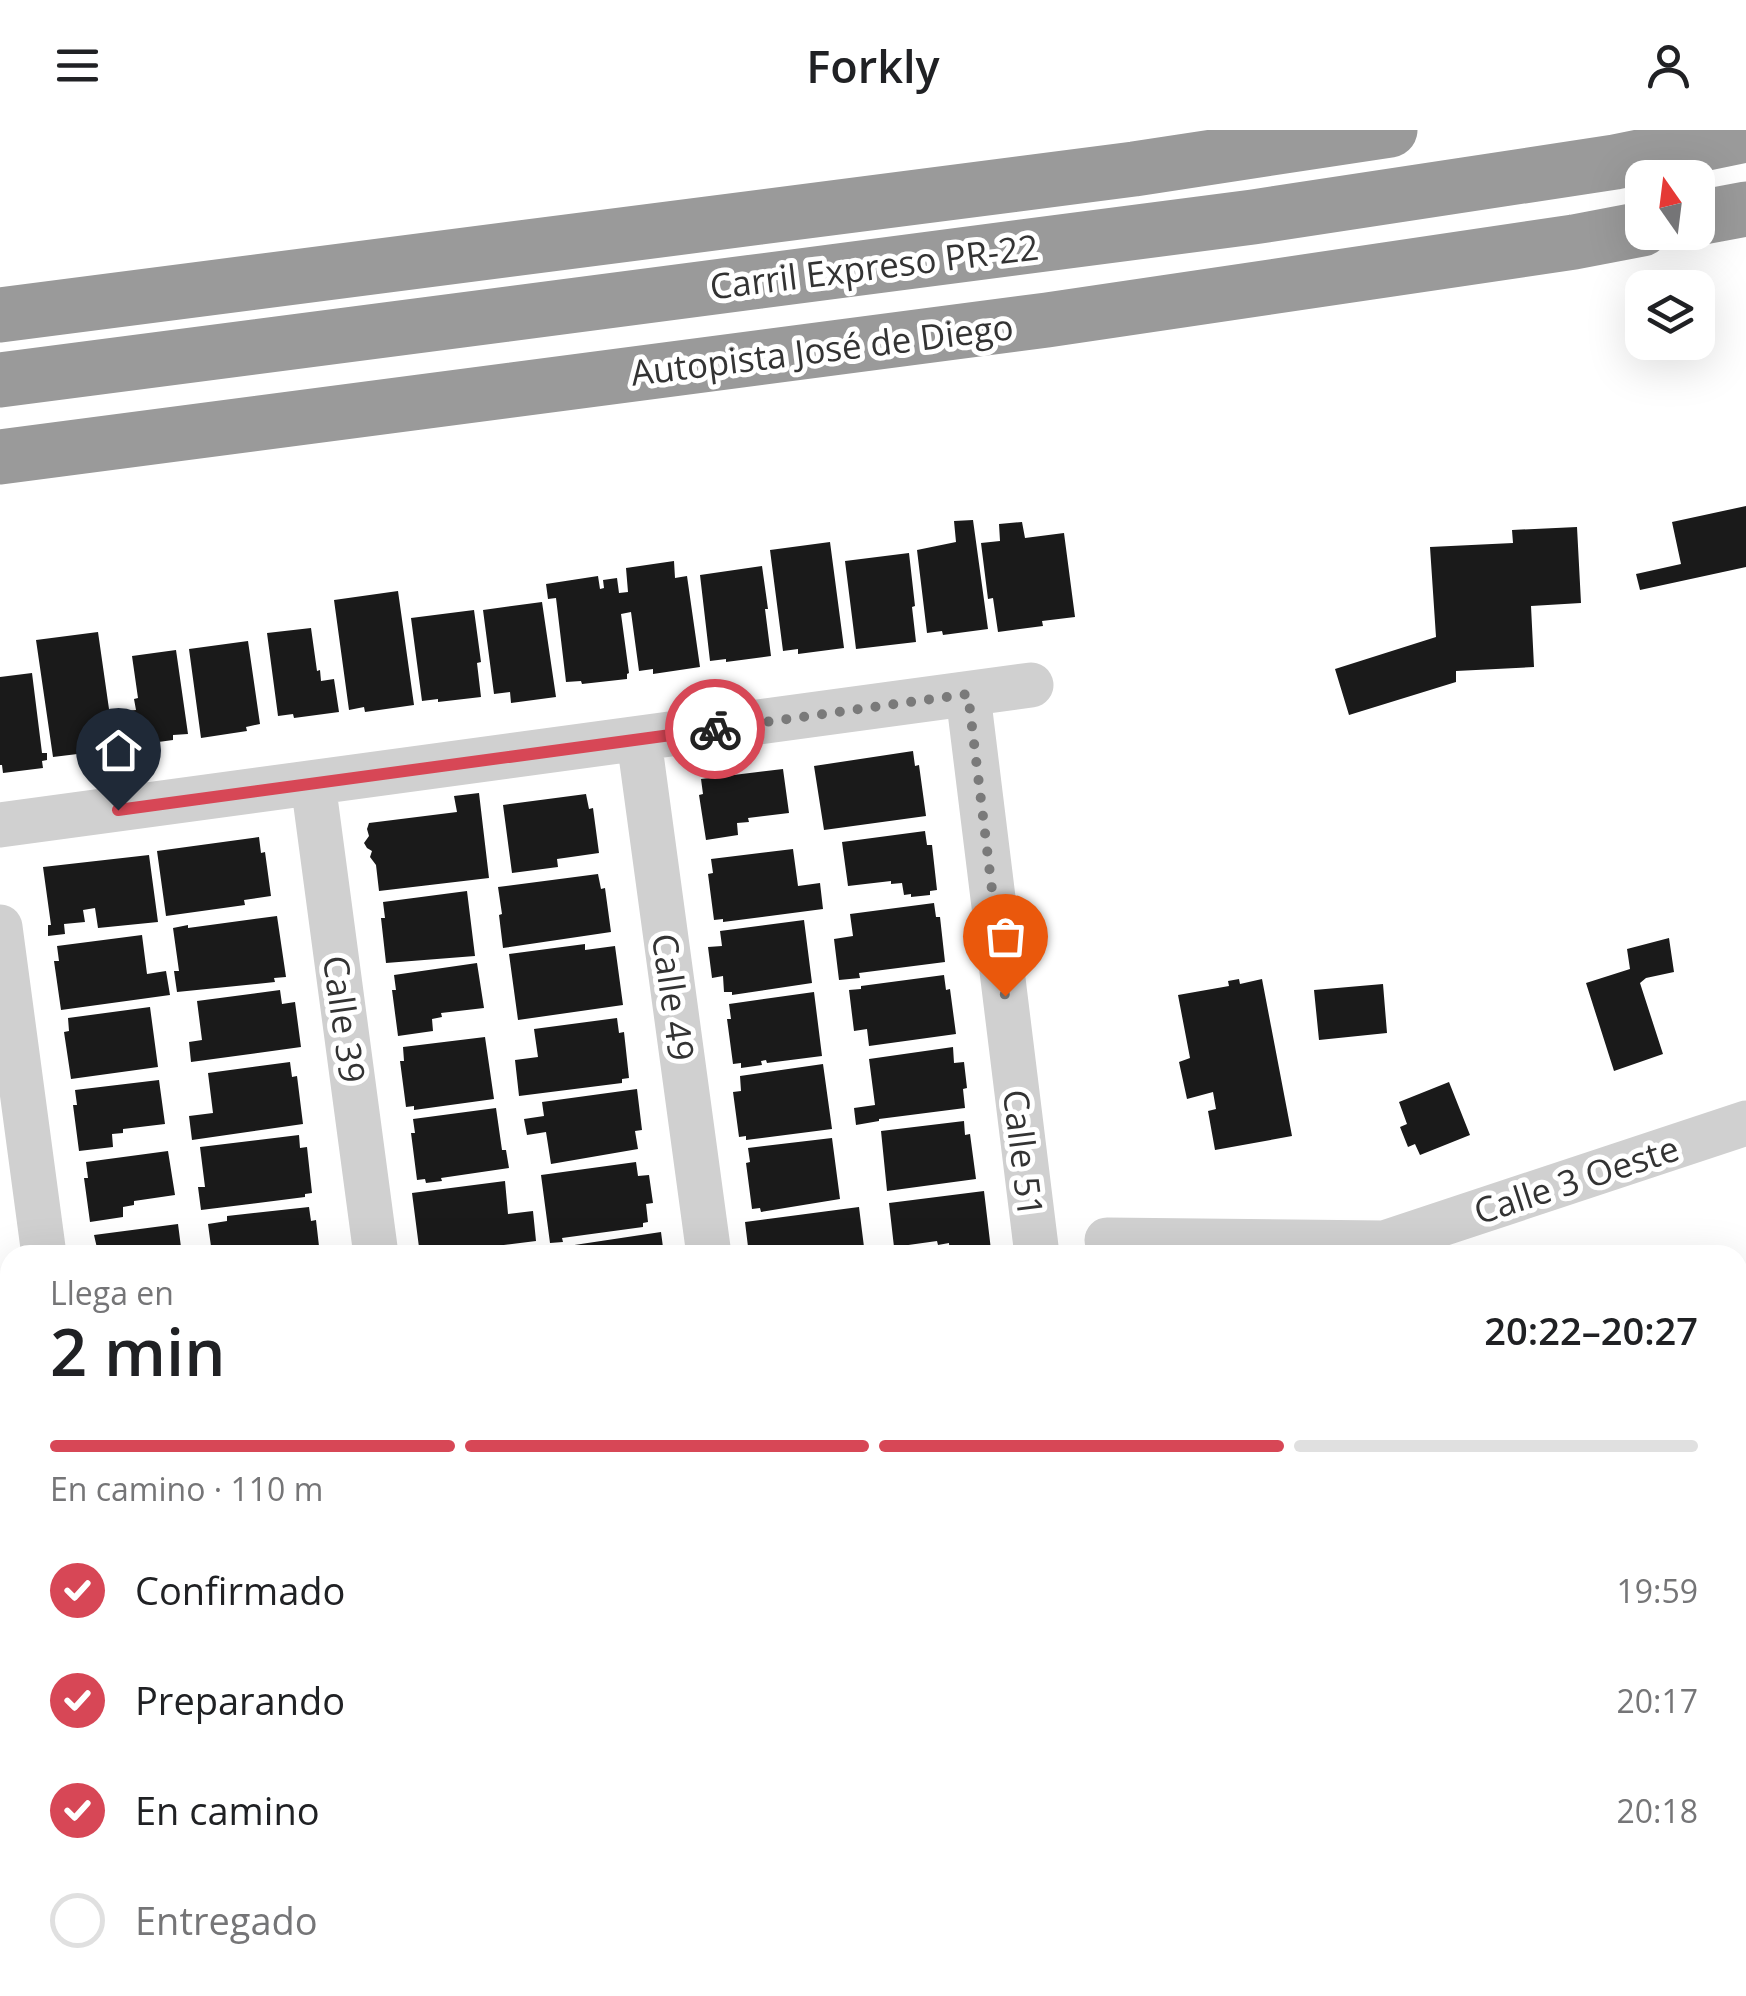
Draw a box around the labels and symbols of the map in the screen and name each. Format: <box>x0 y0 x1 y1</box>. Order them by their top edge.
north arrow <box>1625 160 1715 250</box>
street label: Carril Expreso PR-22 <box>707 223 1041 309</box>
street label: Autopista José de Diego <box>628 302 1016 396</box>
courier <box>665 679 765 779</box>
pin <box>76 708 161 811</box>
pin <box>963 894 1048 997</box>
street label: Calle 49 <box>642 930 706 1064</box>
street label: Calle 39 <box>313 952 377 1086</box>
street label: Calle 51 <box>993 1087 1055 1219</box>
street label: Calle 3 Oeste <box>1468 1124 1684 1234</box>

